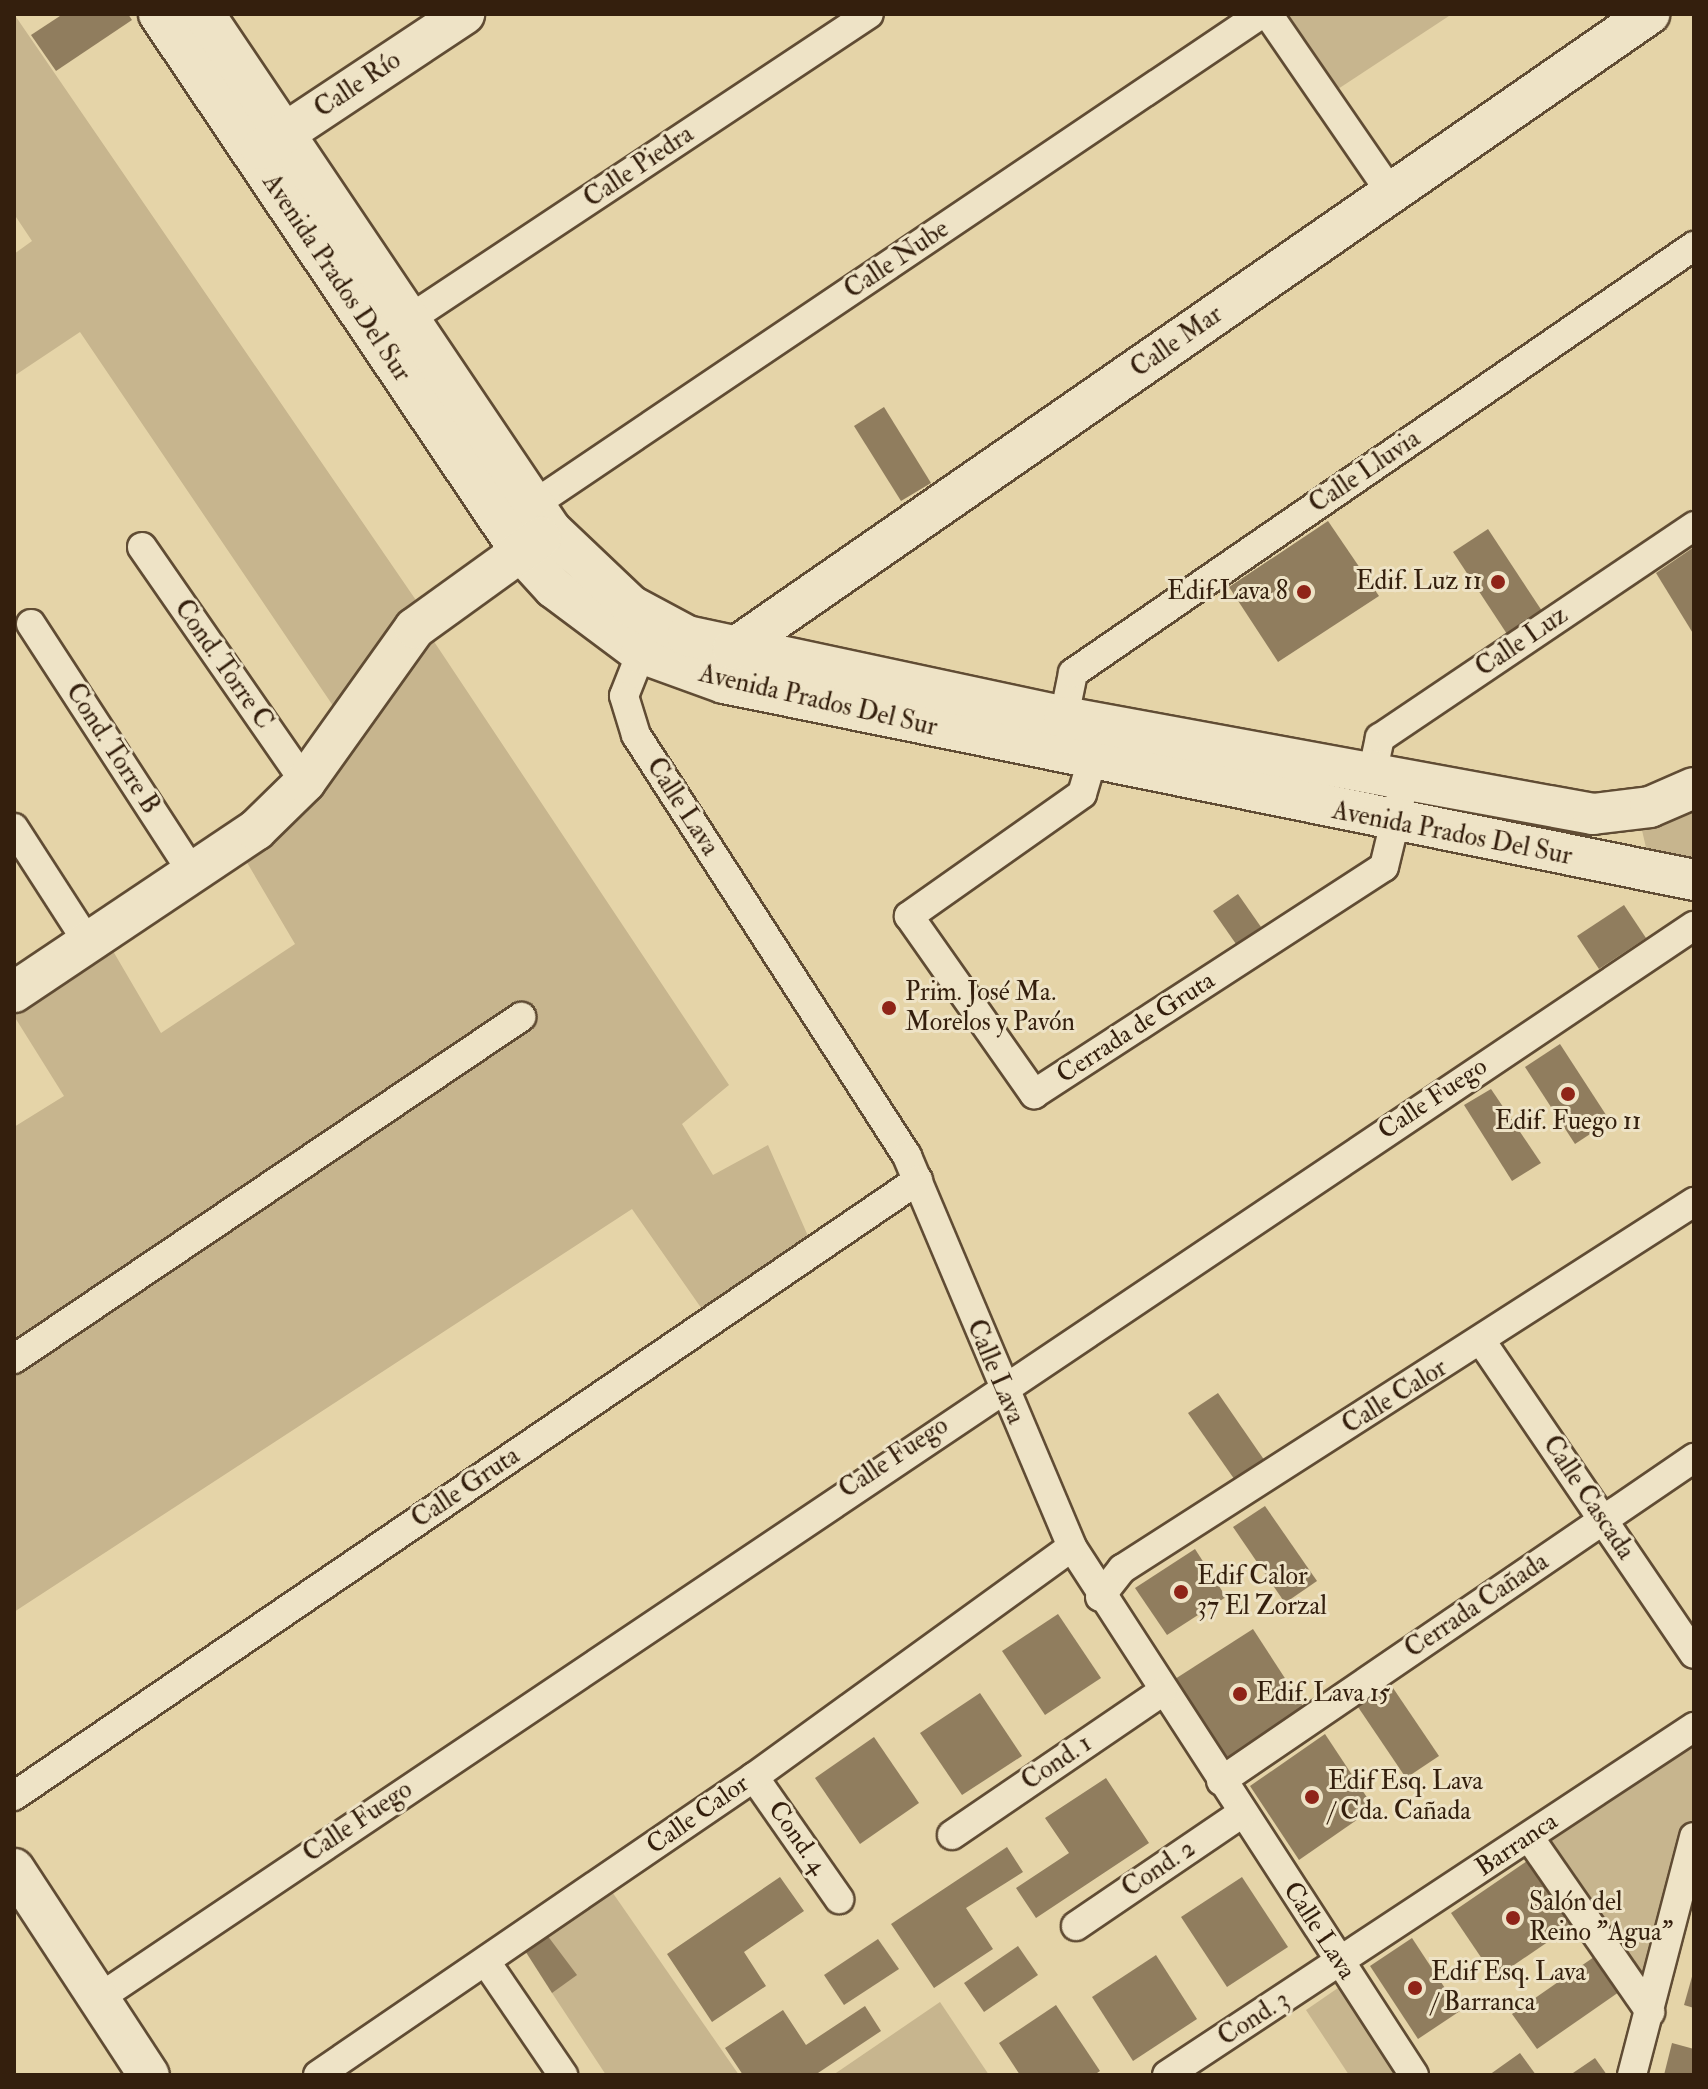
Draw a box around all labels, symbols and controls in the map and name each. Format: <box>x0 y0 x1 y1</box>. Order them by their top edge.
street label: Calle Río <box>309 45 407 125</box>
street label: Calle Piedra <box>578 119 700 215</box>
street label: Avenida Prados Del Sur <box>255 168 417 388</box>
street label: Calle Nube <box>839 214 955 306</box>
street label: Calle Mar <box>1125 299 1229 385</box>
street label: Calle Lluvia <box>1304 424 1426 520</box>
place label: Edif. Luz 11 <box>1356 566 1482 598</box>
marker: Edif. Luz 11 <box>1489 573 1507 591</box>
place label: Edif Lava 8 <box>1167 576 1288 608</box>
marker: Edif Lava 8 <box>1295 583 1313 601</box>
street label: Cond. Torre C <box>167 594 279 736</box>
street label: Calle Luz <box>1470 600 1574 684</box>
street label: Avenida Prados Del Sur <box>696 658 940 744</box>
street label: Cond. Torre B <box>58 678 166 820</box>
street label: Calle Lava <box>639 752 725 862</box>
street label: Avenida Prados Del Sur <box>1329 795 1575 873</box>
street label: Cerrada de Gruta <box>1051 965 1221 1091</box>
place label: Prim. José Ma. Morelos y Pavón <box>905 977 1075 1038</box>
marker: Prim. José Ma. Morelos y Pavón <box>880 999 898 1017</box>
street label: Calle Fuego <box>1373 1051 1493 1147</box>
marker: Edif. Fuego 11 <box>1559 1085 1577 1103</box>
place label: Edif. Fuego 11 <box>1495 1106 1641 1138</box>
street label: Calle Lava <box>959 1315 1031 1429</box>
street label: Calle Calor <box>1337 1353 1453 1441</box>
street label: Calle Fuego <box>834 1410 954 1506</box>
street label: Calle Cascada <box>1535 1430 1641 1566</box>
street label: Calle Gruta <box>406 1441 526 1535</box>
street label: Cerrada Cañada <box>1399 1547 1555 1665</box>
place label: Edif Calor 37 El Zorzal <box>1197 1561 1327 1622</box>
marker: Edif Calor 37 El Zorzal <box>1172 1583 1190 1601</box>
place label: Edif. Lava 15 <box>1256 1678 1390 1710</box>
marker: Edif. Lava 15 <box>1231 1685 1249 1703</box>
street label: Cond. 1 <box>1016 1728 1098 1798</box>
place label: Edif Esq. Lava / Cda. Cañada <box>1328 1766 1483 1828</box>
street label: Calle Calor <box>641 1769 755 1861</box>
street label: Calle Fuego <box>298 1774 418 1870</box>
marker: Edif Esq. Lava / Cda. Cañada <box>1303 1788 1321 1806</box>
street label: Cond. 4 <box>761 1795 833 1881</box>
street label: Barranca <box>1470 1806 1564 1884</box>
street label: Cond. 2 <box>1117 1833 1201 1905</box>
street label: Calle Lava <box>1276 1876 1362 1986</box>
place label: Salón del Reino "Agua" <box>1529 1887 1673 1948</box>
marker: Salón del Reino "Agua" <box>1504 1909 1522 1927</box>
place label: Edif Esq. Lava / Barranca <box>1431 1957 1586 2018</box>
marker: Edif Esq. Lava / Barranca <box>1406 1979 1424 1997</box>
street label: Cond. 3 <box>1213 1985 1295 2053</box>

